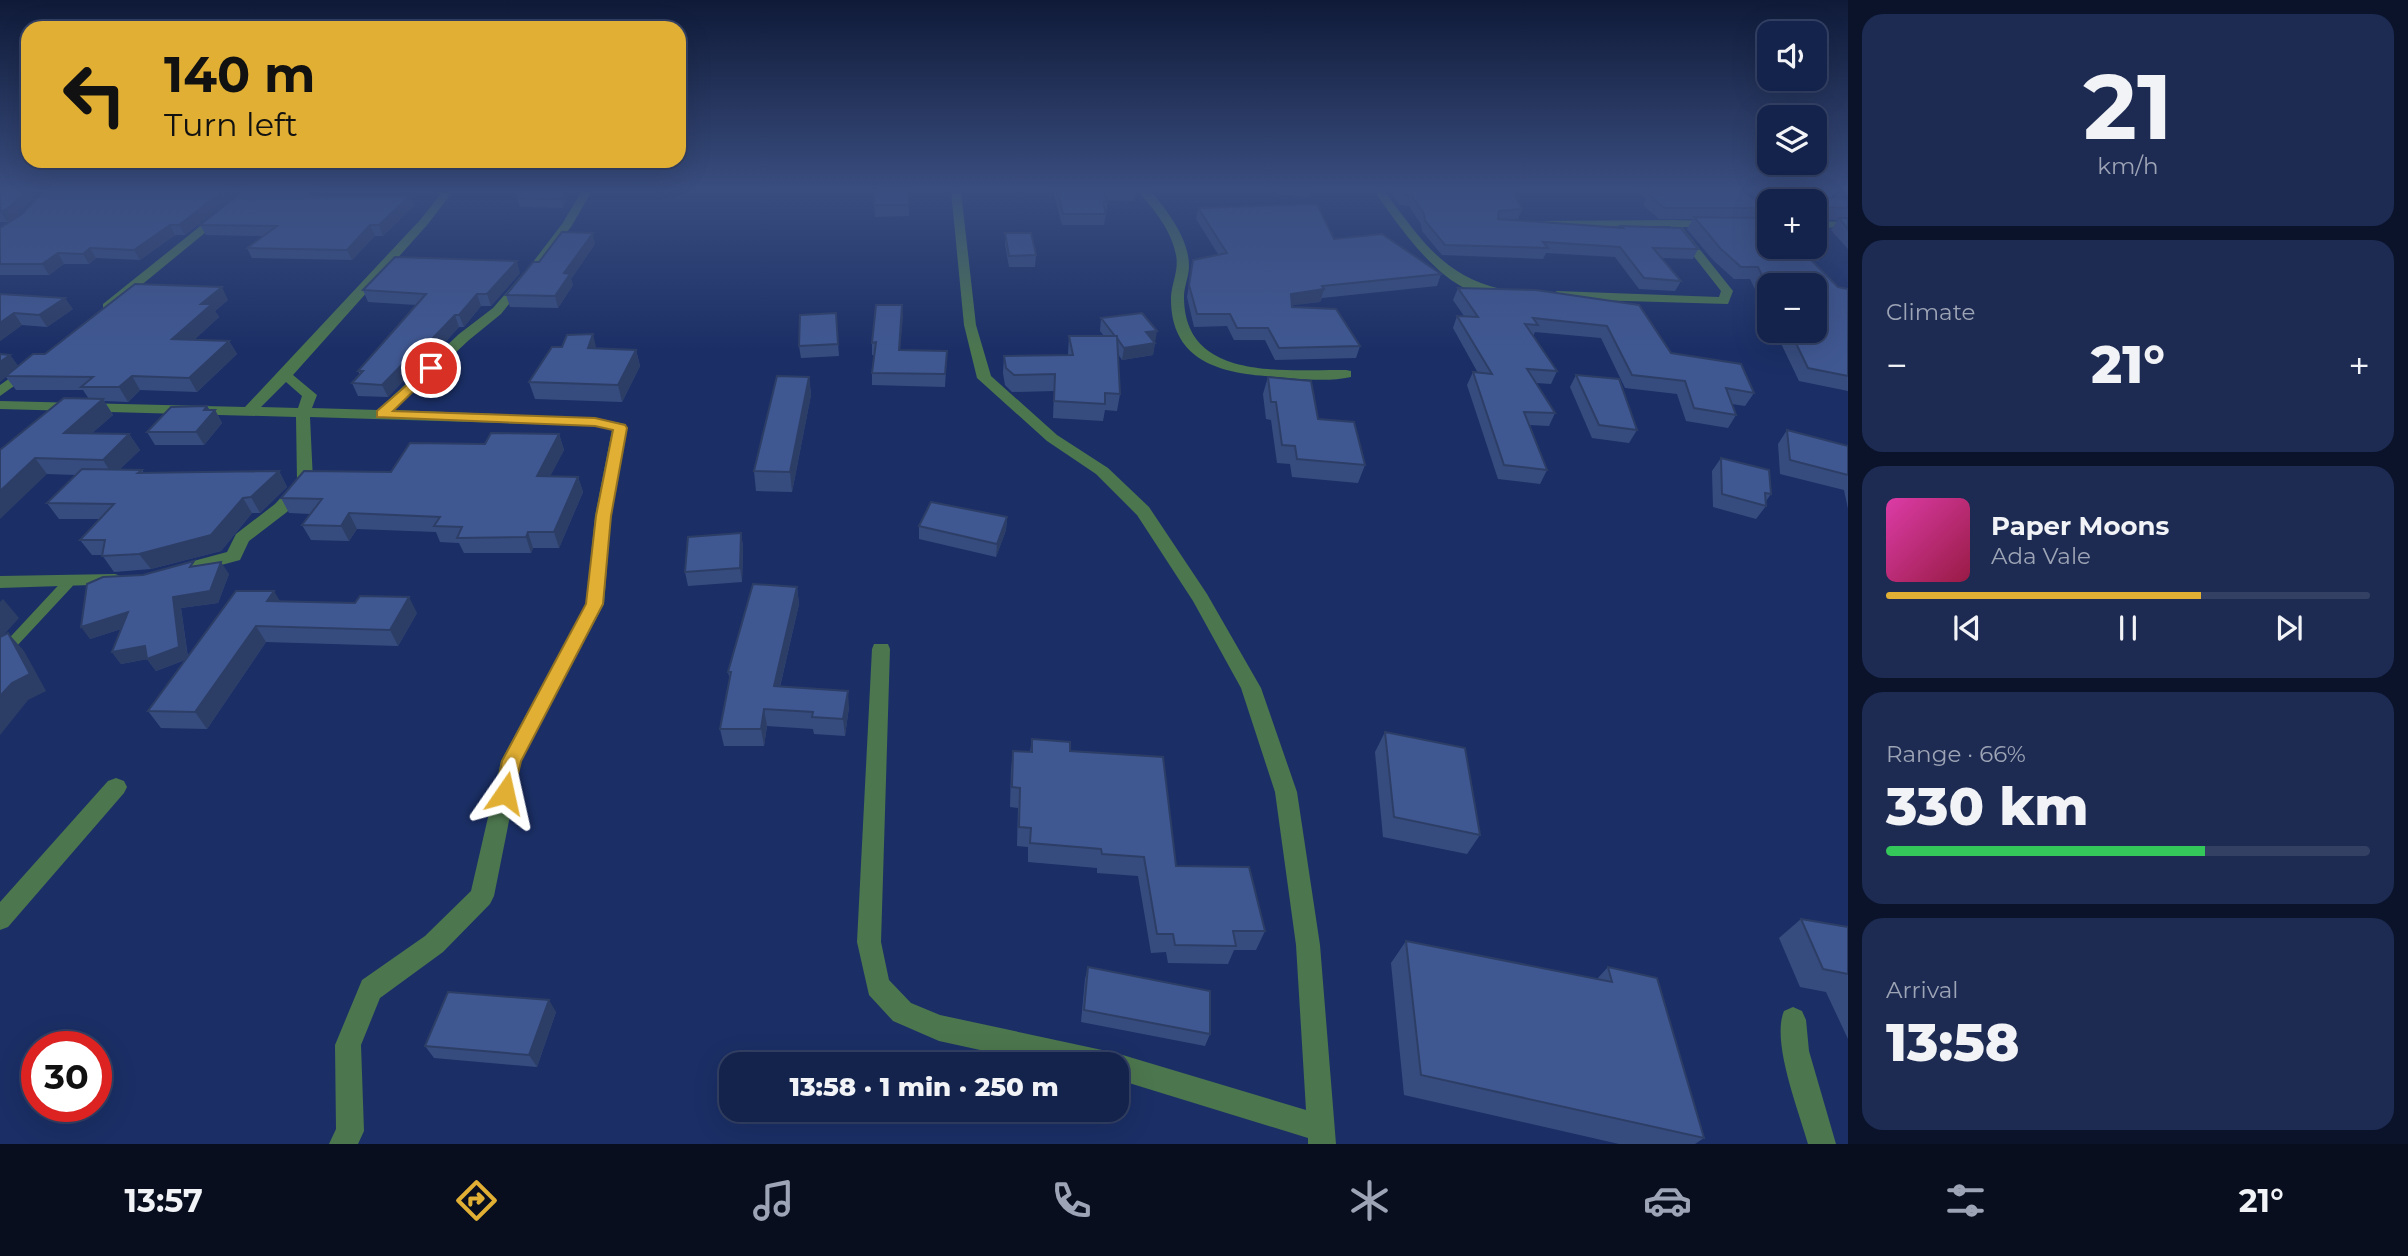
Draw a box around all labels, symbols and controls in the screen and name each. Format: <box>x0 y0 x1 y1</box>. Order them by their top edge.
map controls <box>1757 21 1827 343</box>
button: sound <box>1757 21 1827 91</box>
text: 140 m <box>164 45 316 104</box>
icon: left <box>49 49 140 140</box>
text: 21 <box>2083 51 2173 162</box>
text: Turn left <box>164 105 298 144</box>
button: layers <box>1757 105 1827 175</box>
text: km/h <box>2097 152 2159 180</box>
button: + <box>1757 189 1827 259</box>
button: − <box>1757 273 1827 343</box>
text: Climate <box>1886 298 1975 326</box>
text: 21° <box>2091 333 2165 396</box>
pin <box>401 338 461 398</box>
text: − <box>1886 342 1908 389</box>
text: + <box>2348 342 2370 389</box>
icon: arrive <box>412 349 450 387</box>
text: Paper Moons <box>1991 510 2169 542</box>
text: Ada Vale <box>1991 542 2091 570</box>
icon: previous <box>1948 609 1986 647</box>
icon: pause <box>2109 609 2147 647</box>
icon: next <box>2270 609 2308 647</box>
text: Range · 66% <box>1886 740 2026 768</box>
position arrow <box>468 756 542 830</box>
text: 330 km <box>1886 775 2089 838</box>
text: Arrival <box>1886 976 1959 1004</box>
text: 13:58 <box>1886 1011 2019 1074</box>
speed limit sign: 30 <box>21 1031 112 1122</box>
text: 13:58 · 1 min · 250 m <box>789 1071 1059 1103</box>
icon: directions <box>452 1176 501 1225</box>
icon: music <box>749 1176 798 1225</box>
icon: phone <box>1047 1176 1096 1225</box>
icon: climate <box>1345 1176 1394 1225</box>
icon: car <box>1643 1176 1692 1225</box>
icon: filters <box>1941 1176 1990 1225</box>
text: 13:57 <box>124 1181 203 1220</box>
text: 21° <box>2239 1181 2284 1220</box>

